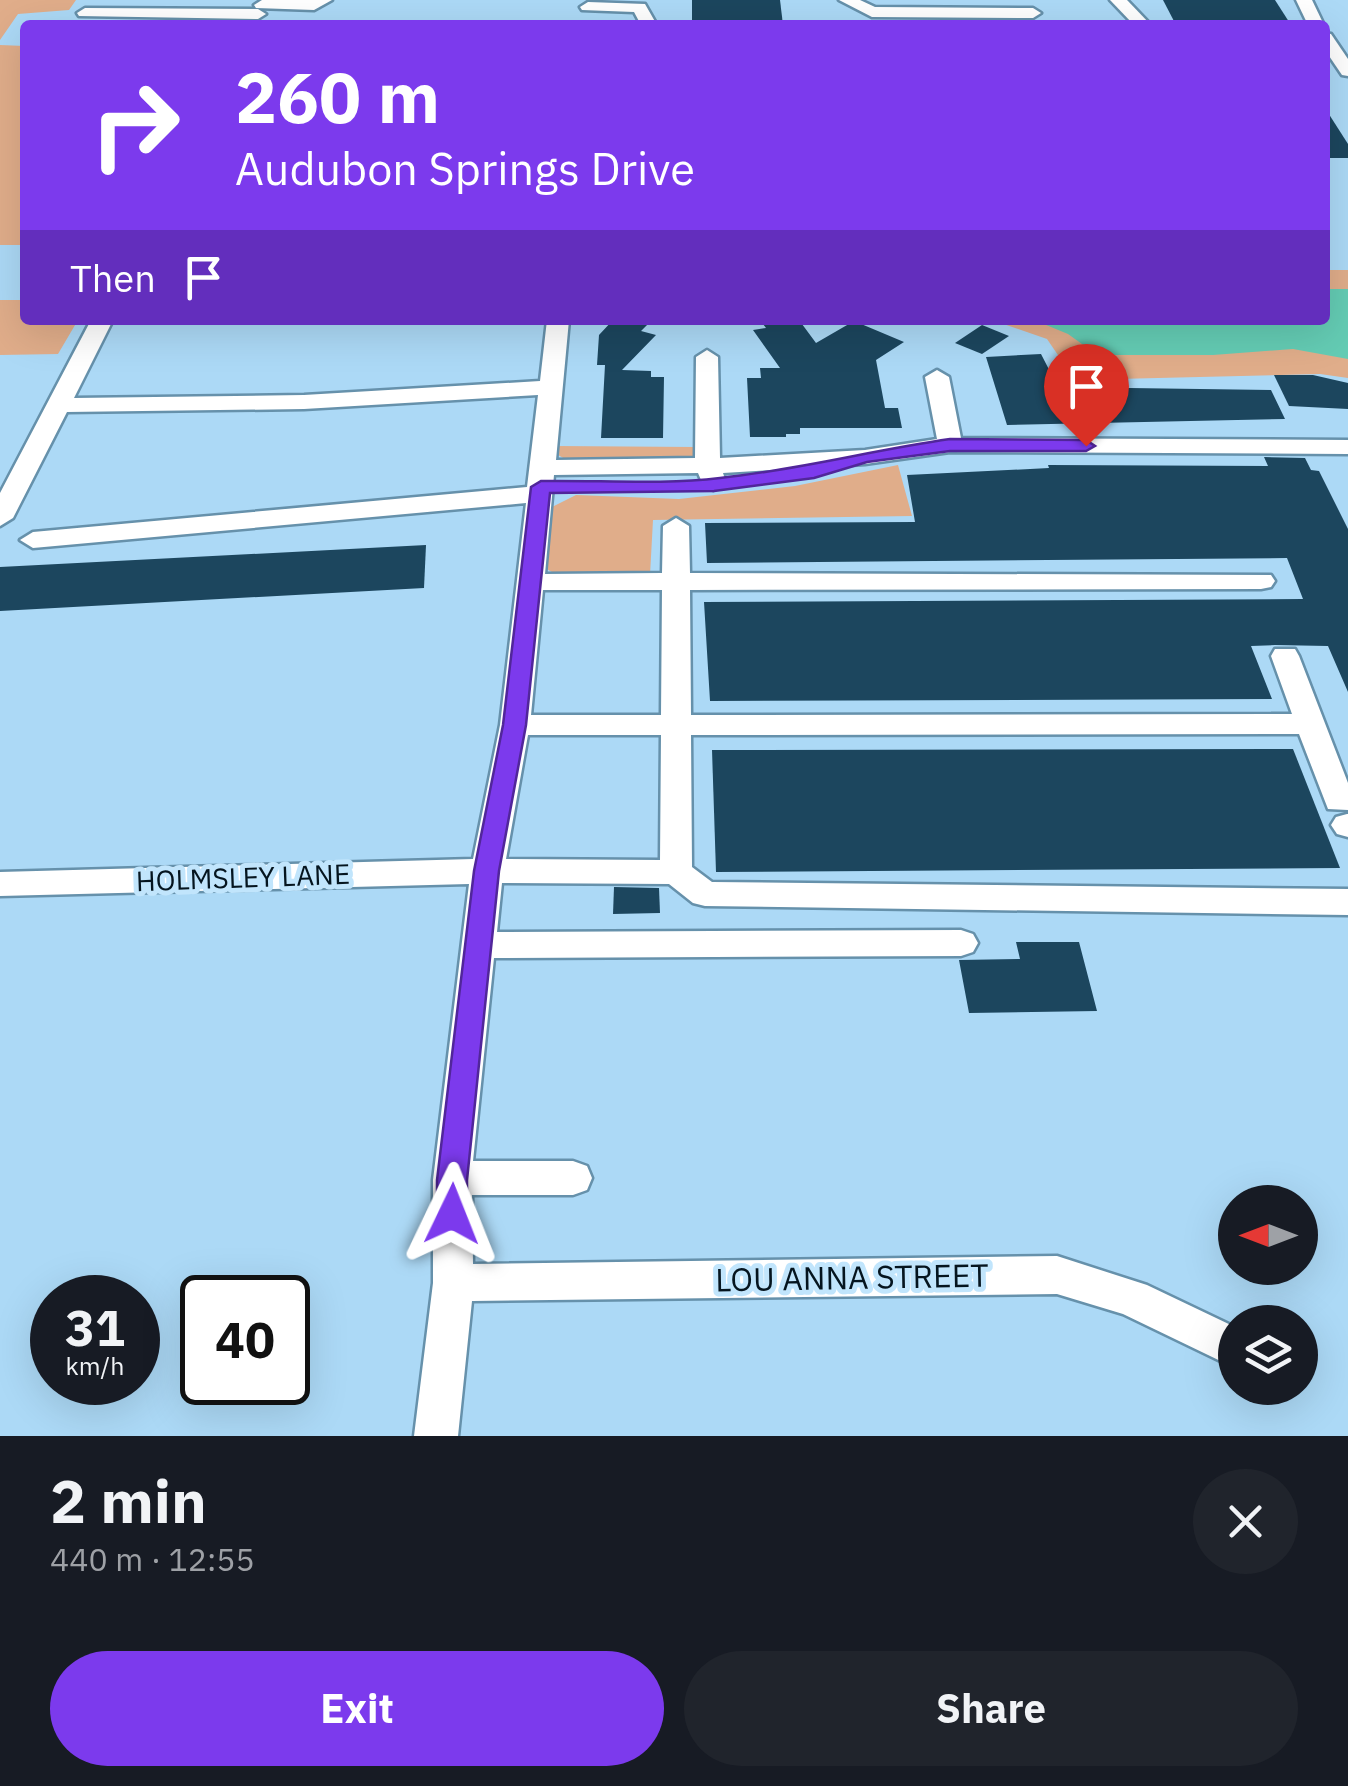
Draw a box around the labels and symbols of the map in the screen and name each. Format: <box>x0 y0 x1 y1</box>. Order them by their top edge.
pin <box>1044 344 1129 447</box>
street label: HOLMSLEY LANE <box>135 855 351 899</box>
position arrow <box>400 1162 504 1266</box>
north arrow <box>1218 1185 1318 1285</box>
street label: LOU ANNA STREET <box>715 1254 989 1300</box>
speed limit sign: 40 <box>180 1275 310 1405</box>

